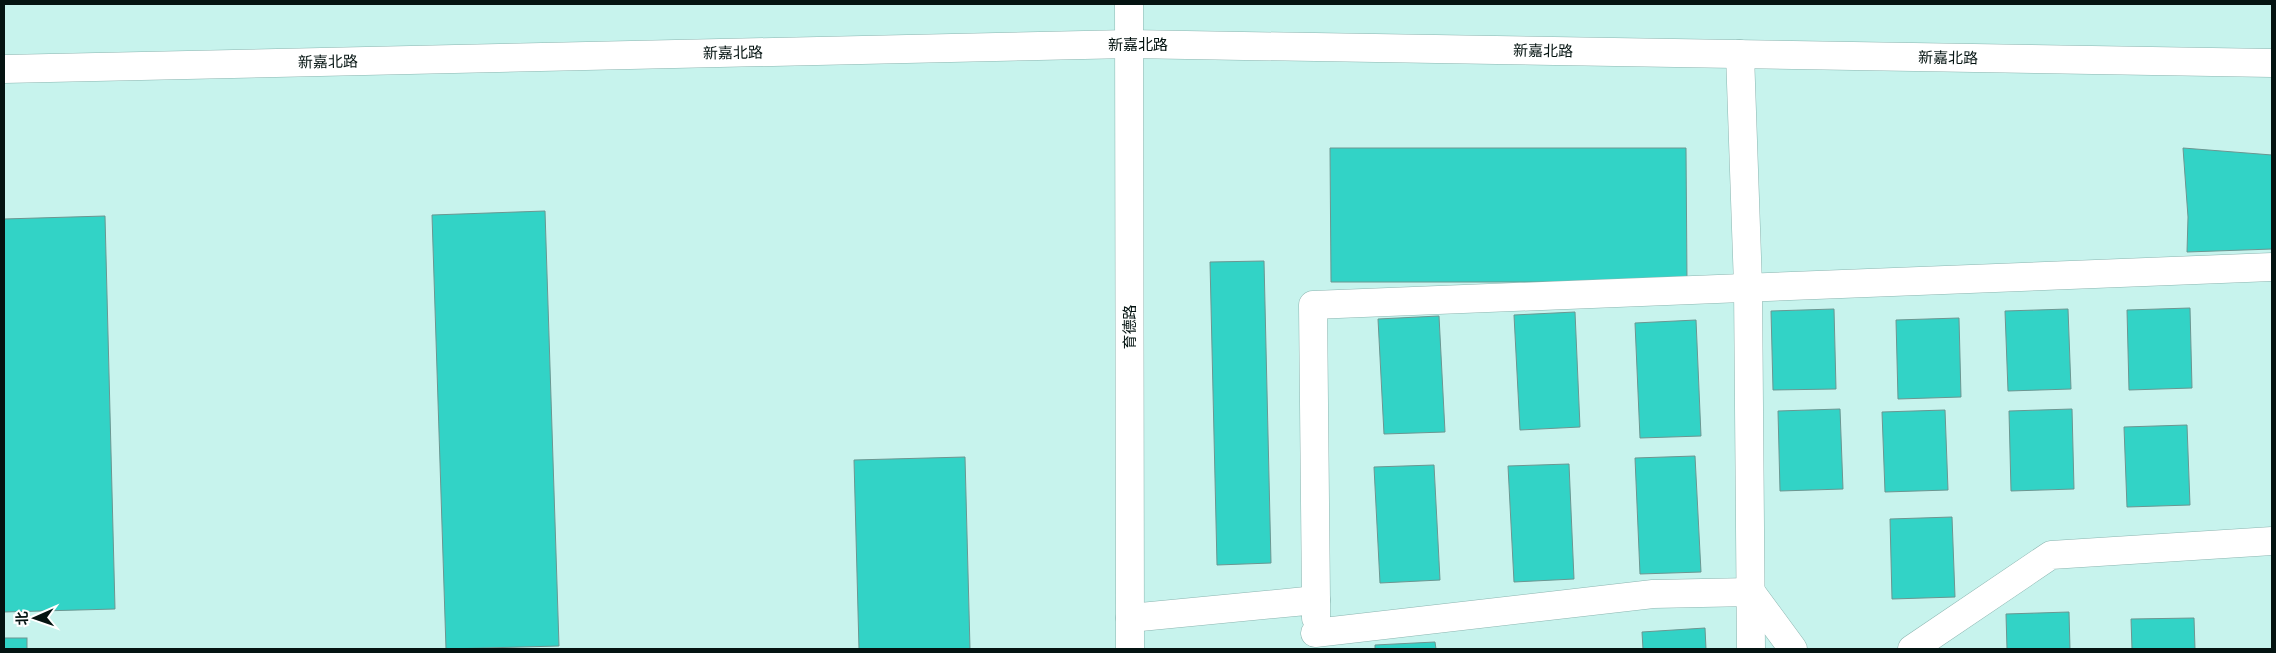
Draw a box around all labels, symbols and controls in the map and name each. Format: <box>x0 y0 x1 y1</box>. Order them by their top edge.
street label: 新嘉北路 <box>1108 36 1168 54</box>
street label: 新嘉北路 <box>1513 41 1573 61</box>
street label: 新嘉北路 <box>703 43 763 63</box>
street label: 新嘉北路 <box>1918 48 1978 68</box>
street label: 新嘉北路 <box>298 52 358 72</box>
street label: 育德路 <box>1121 304 1139 350</box>
north arrow <box>10 593 60 643</box>
text: 北 <box>14 611 30 626</box>

